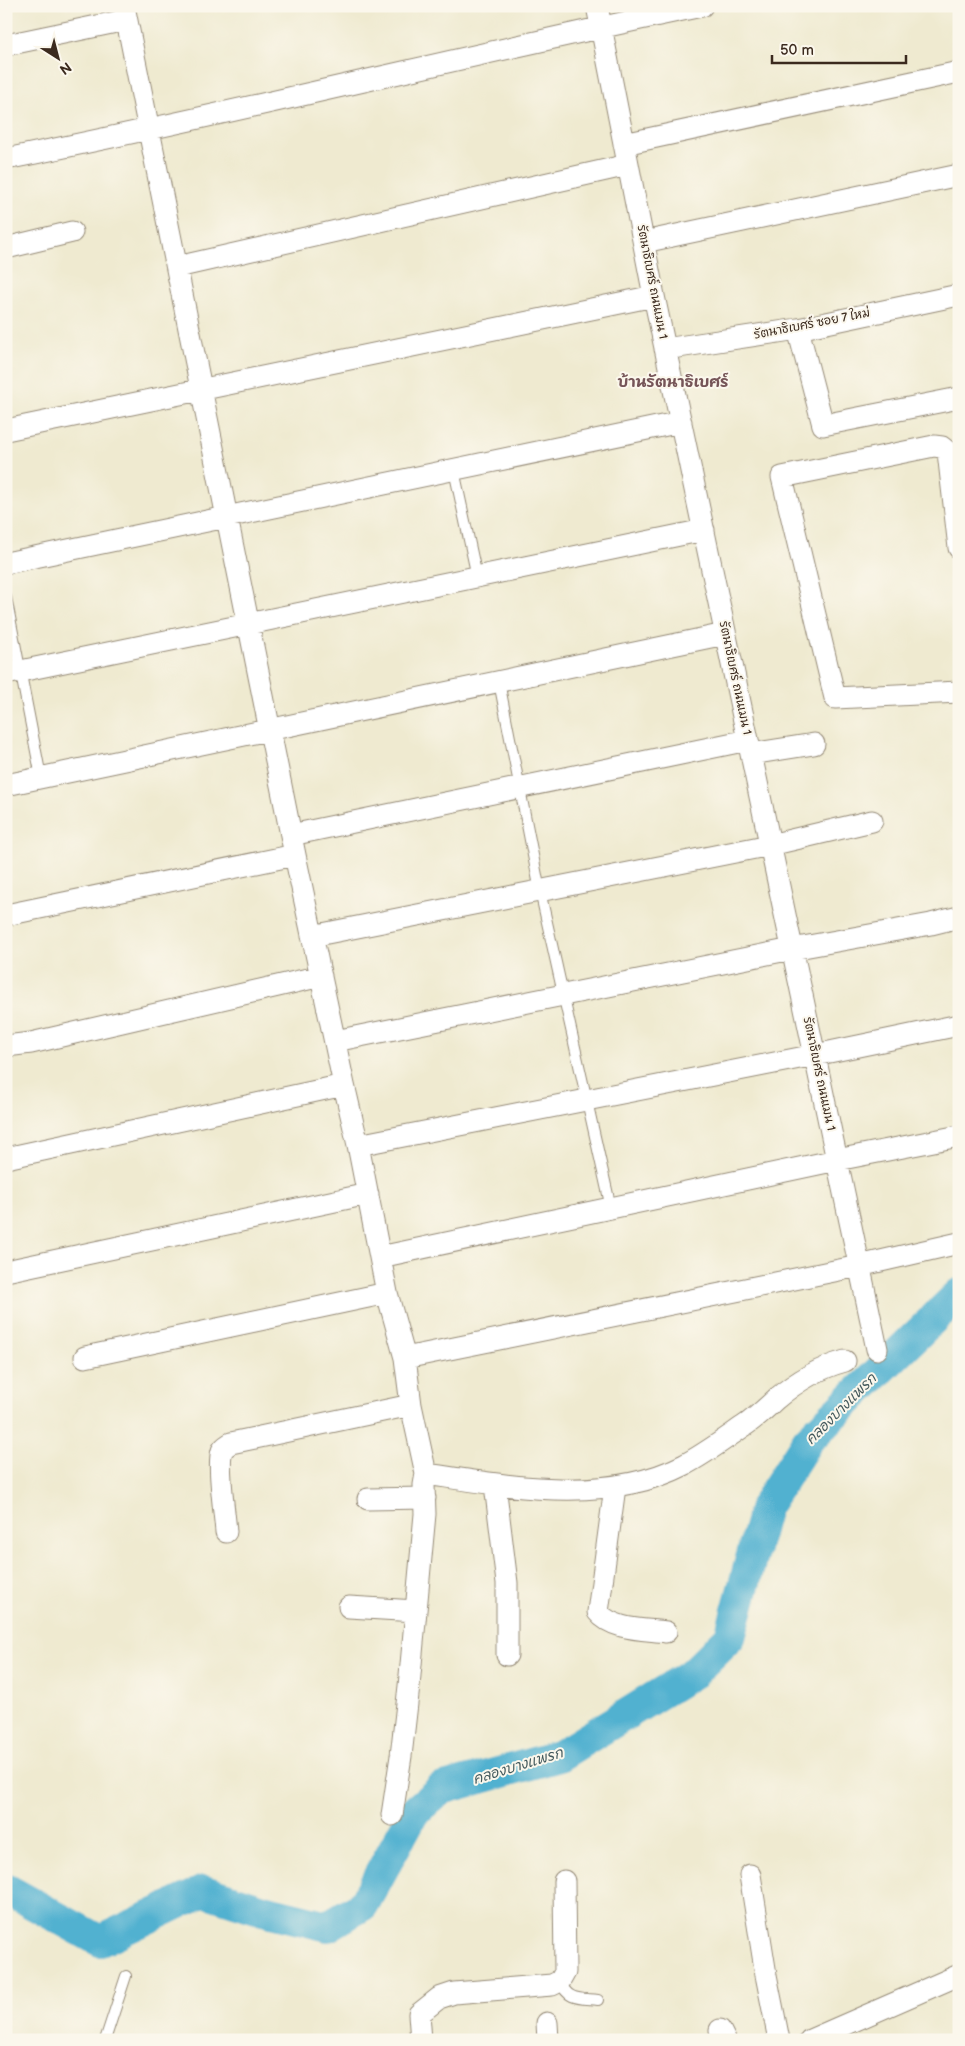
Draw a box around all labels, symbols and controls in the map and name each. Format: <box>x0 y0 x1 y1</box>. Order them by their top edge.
north arrow <box>32 32 82 82</box>
scale bar <box>772 32 906 64</box>
text: 50 m <box>780 41 814 60</box>
text: N <box>56 58 75 78</box>
street label: รัตนาธิเบศร์ ถนนเมน 1 <box>634 224 671 340</box>
street label: รัตนาธิเบศร์ ซอย 7 ใหม่ <box>753 304 871 343</box>
district label: บ้านรัตนาธิเบศร์ <box>617 372 729 392</box>
street label: รัตนาธิเบศร์ ถนนเมน 1 <box>716 620 755 736</box>
street label: รัตนาธิเบศร์ ถนนเมน 1 <box>800 1016 839 1132</box>
water label: คลองบางแพรก <box>802 1369 881 1448</box>
water label: คลองบางแพรก <box>471 1744 566 1788</box>

